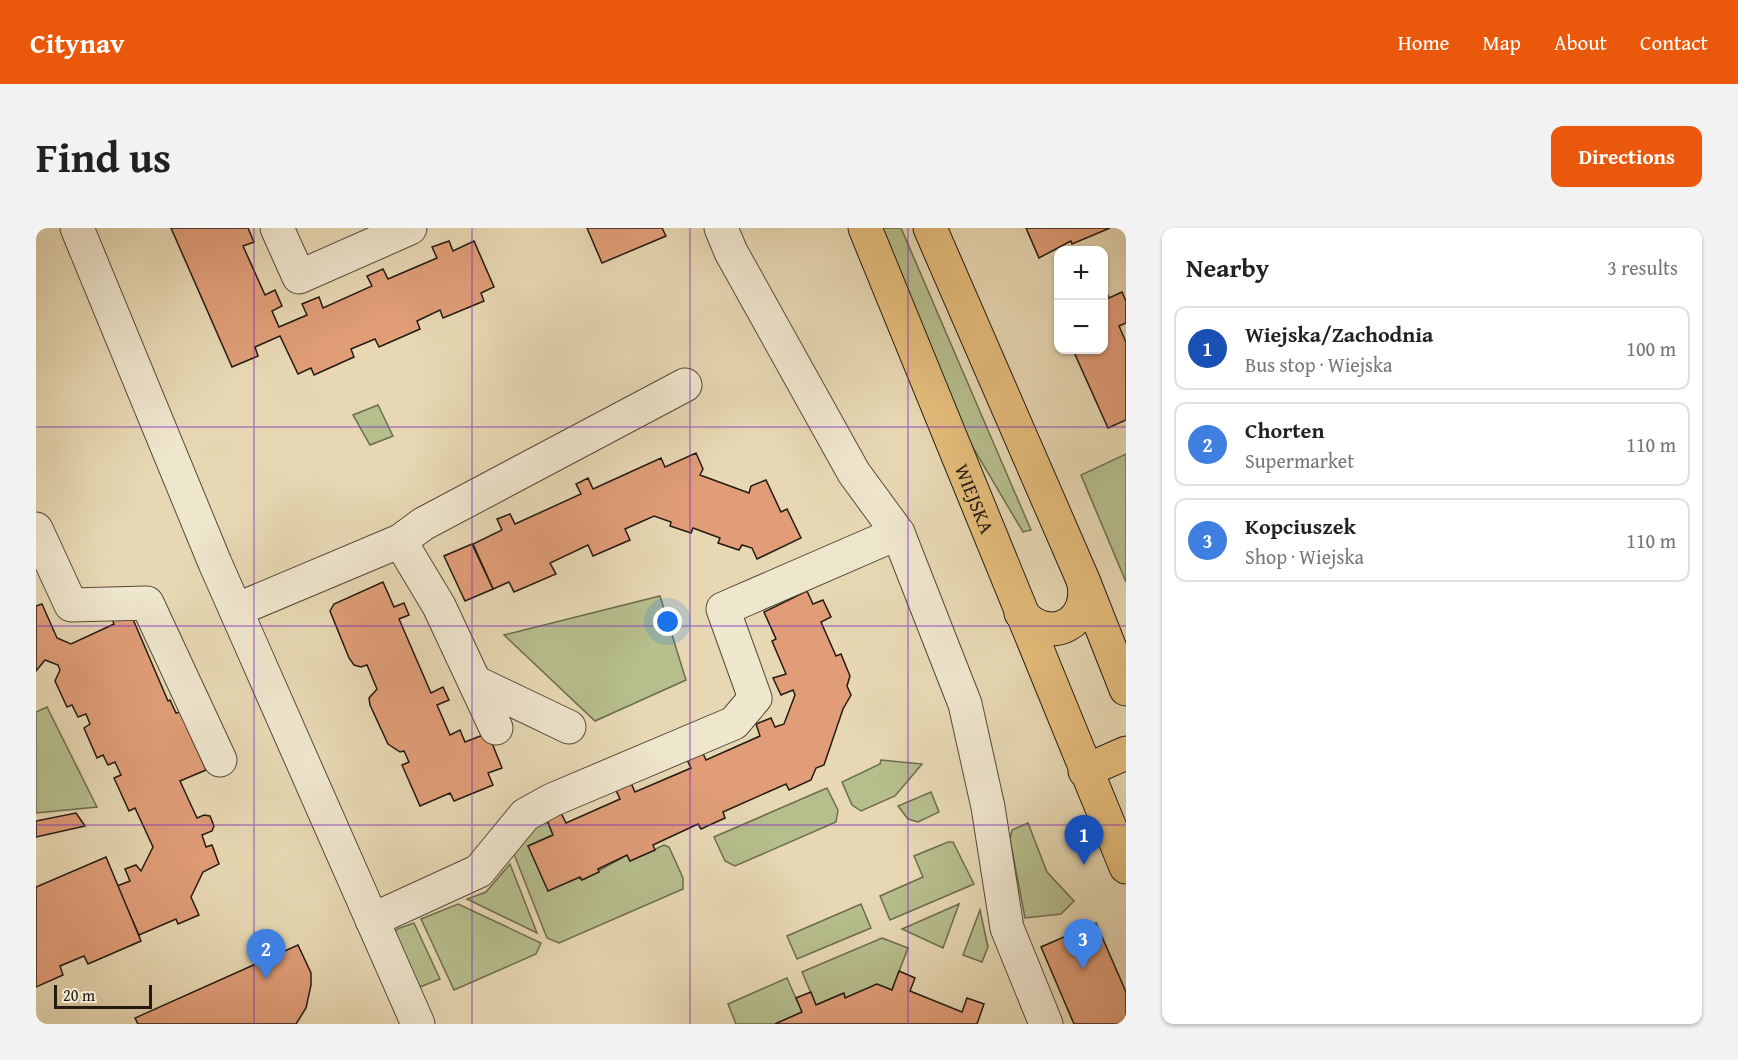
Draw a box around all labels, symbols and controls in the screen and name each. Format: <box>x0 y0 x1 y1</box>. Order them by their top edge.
text: Citynav <box>30 22 124 63</box>
text: Home <box>1398 27 1449 58</box>
text: Map <box>1482 27 1521 58</box>
text: About <box>1554 27 1607 58</box>
text: Contact <box>1640 27 1708 58</box>
text: Find us <box>36 126 171 187</box>
button: Directions <box>1551 126 1702 187</box>
map controls <box>1054 246 1108 354</box>
button: + <box>1054 246 1108 300</box>
text: Nearby <box>1186 248 1269 287</box>
text: 3 results <box>1607 253 1678 282</box>
button: − <box>1054 300 1108 354</box>
text: Wiejska/Zachodnia <box>1245 318 1433 350</box>
text: 1 <box>1202 334 1213 363</box>
text: 100 m <box>1626 334 1676 363</box>
text: Bus stop · Wiejska <box>1245 350 1393 379</box>
text: Chorten <box>1245 414 1324 446</box>
text: 2 <box>1202 430 1213 459</box>
text: 110 m <box>1626 430 1676 459</box>
text: Supermarket <box>1245 446 1354 475</box>
street label: WIEJSKA <box>948 459 1003 538</box>
text: Kopciuszek <box>1245 510 1356 542</box>
text: 3 <box>1202 526 1213 555</box>
text: 110 m <box>1626 526 1676 555</box>
text: Shop · Wiejska <box>1245 542 1364 571</box>
your location <box>653 607 682 636</box>
pin: 1 <box>1064 816 1104 865</box>
pin: 3 <box>1064 920 1102 969</box>
pin: 2 <box>246 930 286 979</box>
scale bar <box>54 982 152 1010</box>
text: 20 m <box>63 983 95 1007</box>

